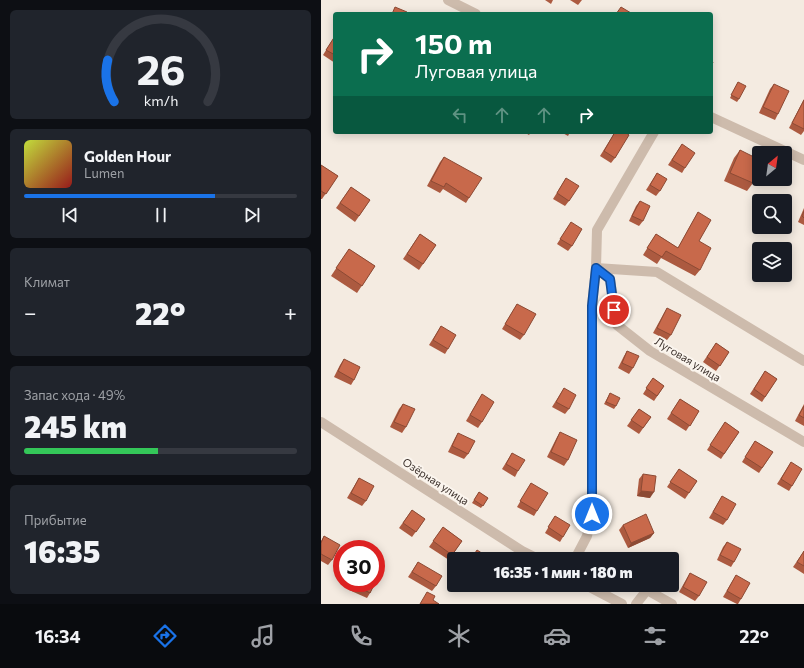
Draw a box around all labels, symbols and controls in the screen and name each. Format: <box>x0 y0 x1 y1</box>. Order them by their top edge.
text: 150 m <box>415 26 492 60</box>
icon: right <box>349 28 401 80</box>
text: 26 <box>136 43 185 94</box>
text: Луговая улица <box>415 60 537 82</box>
text: km/h <box>143 91 178 109</box>
icon: left <box>449 104 471 126</box>
icon: ahead <box>491 104 513 126</box>
icon: ahead <box>533 104 555 126</box>
icon: right <box>575 104 597 126</box>
north arrow <box>752 146 792 186</box>
map controls <box>752 146 792 282</box>
text: Golden Hour <box>84 147 171 165</box>
text: Lumen <box>84 165 124 181</box>
button: search <box>752 194 792 234</box>
icon: previous <box>59 204 81 226</box>
icon: pause <box>150 204 172 226</box>
icon: next <box>241 204 263 226</box>
button: layers <box>752 242 792 282</box>
text: Климат <box>24 274 70 290</box>
pin <box>597 293 631 327</box>
text: 22° <box>135 294 186 331</box>
text: − <box>24 299 37 326</box>
text: + <box>284 299 297 326</box>
icon: arrive <box>603 299 625 321</box>
street label: Луговая улица <box>653 334 723 384</box>
text: Запас хода · 49% <box>24 387 125 403</box>
text: 245 km <box>24 407 127 444</box>
street label: Озёрная улица <box>400 455 472 507</box>
position arrow <box>571 493 613 535</box>
text: Прибытие <box>24 512 87 528</box>
text: 16:35 <box>24 532 100 569</box>
speed limit sign: 30 <box>333 540 385 592</box>
text: 16:35 · 1 мин · 180 m <box>493 563 633 581</box>
icon: directions <box>151 622 179 650</box>
icon: music <box>249 622 277 650</box>
icon: phone <box>347 622 375 650</box>
icon: climate <box>445 622 473 650</box>
icon: car <box>543 622 571 650</box>
icon: filters <box>641 622 669 650</box>
text: 16:34 <box>35 625 81 647</box>
text: 22° <box>739 625 769 647</box>

